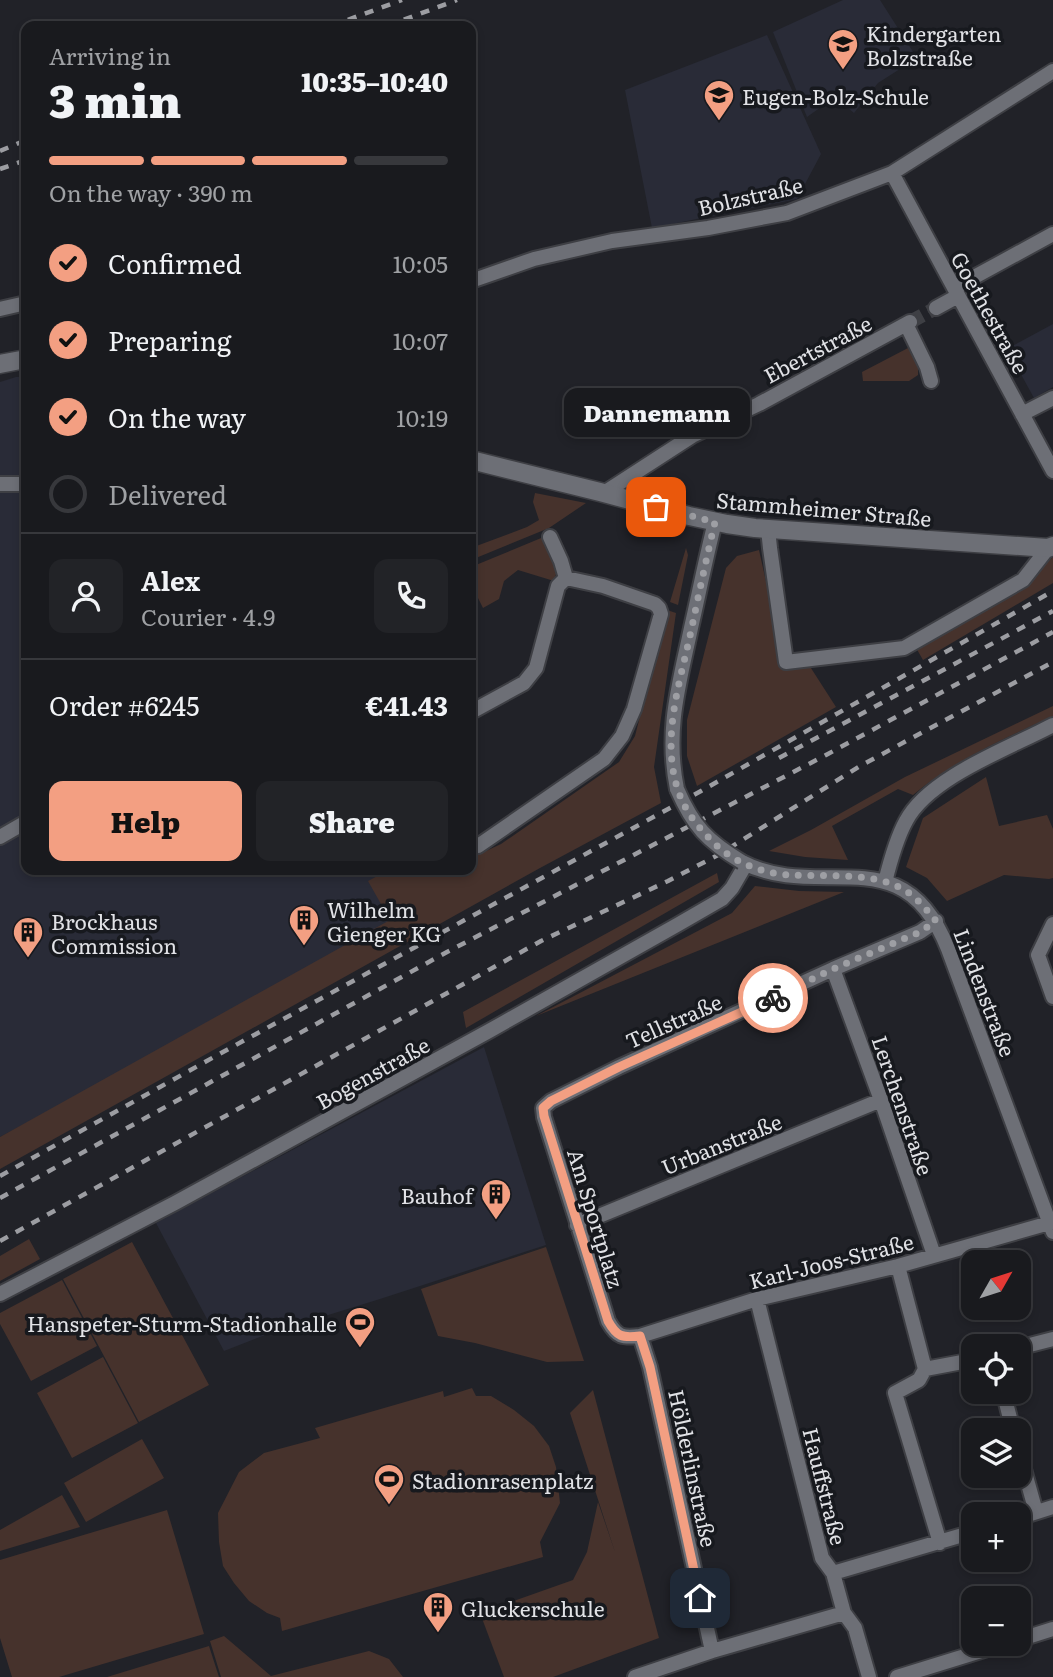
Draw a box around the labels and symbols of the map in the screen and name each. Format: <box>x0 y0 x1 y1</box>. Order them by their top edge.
place label: Kindergarten Bolzstraße <box>866 17 1001 72</box>
school or university icon: Kindergarten Bolzstraße <box>826 27 860 71</box>
school or university icon: Eugen-Bolz-Schule <box>702 78 736 122</box>
place label: Eugen-Bolz-Schule <box>742 80 929 111</box>
street label: Bolzstraße <box>694 168 806 222</box>
street label: Goethestraße <box>945 245 1037 379</box>
street label: Ebertstraße <box>758 307 877 389</box>
callout: Dannemann <box>563 388 749 437</box>
pin <box>626 477 686 537</box>
street label: Stammheimer Straße <box>715 483 933 533</box>
place label: Wilhelm Gienger KG <box>327 893 441 948</box>
building icon: Wilhelm Gienger KG <box>287 903 321 947</box>
place label: Brockhaus Commission <box>51 905 177 960</box>
building icon: Brockhaus Commission <box>11 915 45 959</box>
street label: Lindenstraße <box>947 923 1025 1061</box>
courier <box>738 963 808 1033</box>
street label: Tellstraße <box>620 985 726 1055</box>
street label: Bogenstraße <box>310 1028 434 1116</box>
street label: Lerchenstraße <box>866 1031 942 1179</box>
street label: Urbanstraße <box>656 1105 786 1181</box>
street label: Am Sportplatz <box>561 1145 633 1291</box>
building icon: Bauhof <box>479 1177 513 1221</box>
place label: Bauhof <box>401 1179 475 1210</box>
street label: Karl-Joos-Straße <box>746 1225 917 1295</box>
north arrow <box>961 1250 1031 1320</box>
sports icon: Hanspeter-Sturm-Stadionhalle <box>343 1305 377 1349</box>
place label: Hanspeter-Sturm-Stadionhalle <box>27 1307 337 1338</box>
street label: Hölderlinstraße <box>662 1386 726 1550</box>
street label: Hauffstraße <box>796 1424 856 1548</box>
sports icon: Stadionrasenplatz <box>372 1462 406 1506</box>
place label: Stadionrasenplatz <box>412 1464 593 1495</box>
pin <box>670 1568 730 1628</box>
building icon: Gluckerschule <box>421 1590 455 1634</box>
place label: Gluckerschule <box>461 1592 605 1623</box>

